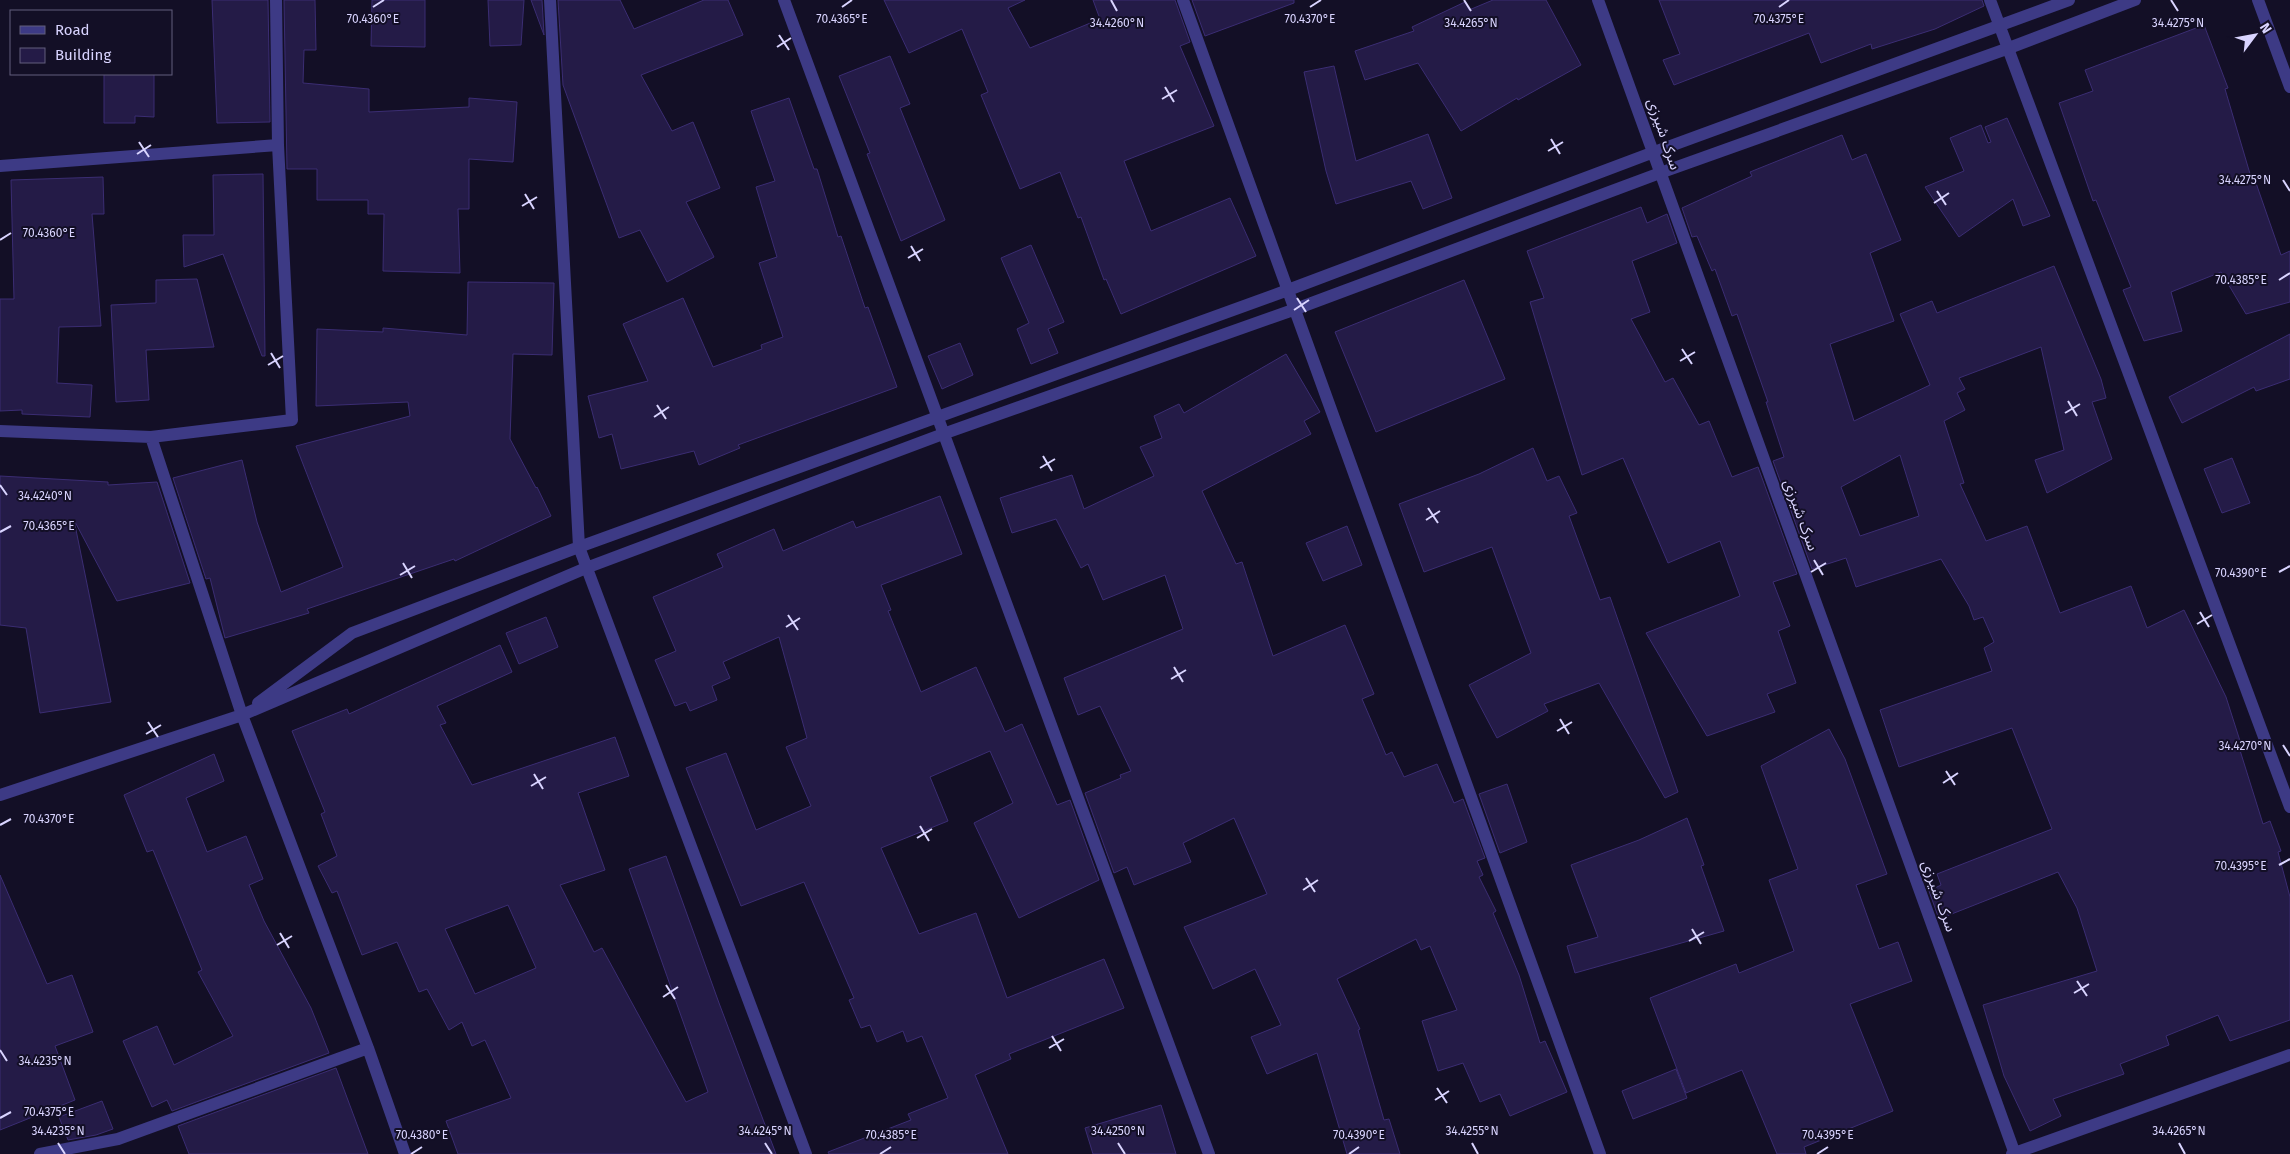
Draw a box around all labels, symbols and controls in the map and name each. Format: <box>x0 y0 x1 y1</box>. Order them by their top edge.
legend <box>10 10 172 75</box>
north arrow <box>2230 10 2280 60</box>
text: 70.4360°E <box>347 12 399 26</box>
text: 70.4365°E <box>816 12 868 26</box>
text: 70.4370°E <box>1284 12 1336 26</box>
text: 70.4375°E <box>1754 12 1804 26</box>
text: 34.4260°N <box>1090 16 1144 30</box>
text: 34.4265°N <box>1444 16 1498 30</box>
text: 34.4275°N <box>2152 16 2204 30</box>
text: N <box>2256 20 2275 37</box>
text: Road <box>55 21 90 39</box>
text: Building <box>55 46 111 64</box>
street label: سرک شیرزی <box>1643 96 1685 172</box>
text: 34.4275°N <box>2219 173 2271 187</box>
text: 70.4360°E <box>23 226 75 240</box>
text: 70.4385°E <box>2215 273 2267 287</box>
street label: سرک شیرزی <box>1780 477 1822 553</box>
text: 34.4240°N <box>18 489 72 503</box>
text: 70.4365°E <box>23 519 75 533</box>
text: 70.4390°E <box>2215 566 2267 580</box>
text: 34.4270°N <box>2218 739 2272 753</box>
text: 70.4370°E <box>23 812 75 826</box>
street label: سرک شیرزی <box>1918 858 1960 934</box>
text: 70.4395°E <box>2215 859 2267 873</box>
text: 34.4235°N <box>18 1054 72 1068</box>
text: 70.4375°E <box>24 1105 74 1119</box>
text: 34.4235°N <box>31 1124 85 1138</box>
text: 34.4245°N <box>738 1124 792 1138</box>
text: 34.4250°N <box>1091 1124 1145 1138</box>
text: 34.4255°N <box>1445 1124 1499 1138</box>
text: 34.4265°N <box>2152 1124 2206 1138</box>
text: 70.4380°E <box>396 1128 448 1142</box>
text: 70.4385°E <box>865 1128 917 1142</box>
text: 70.4390°E <box>1333 1128 1385 1142</box>
text: 70.4395°E <box>1802 1128 1854 1142</box>

